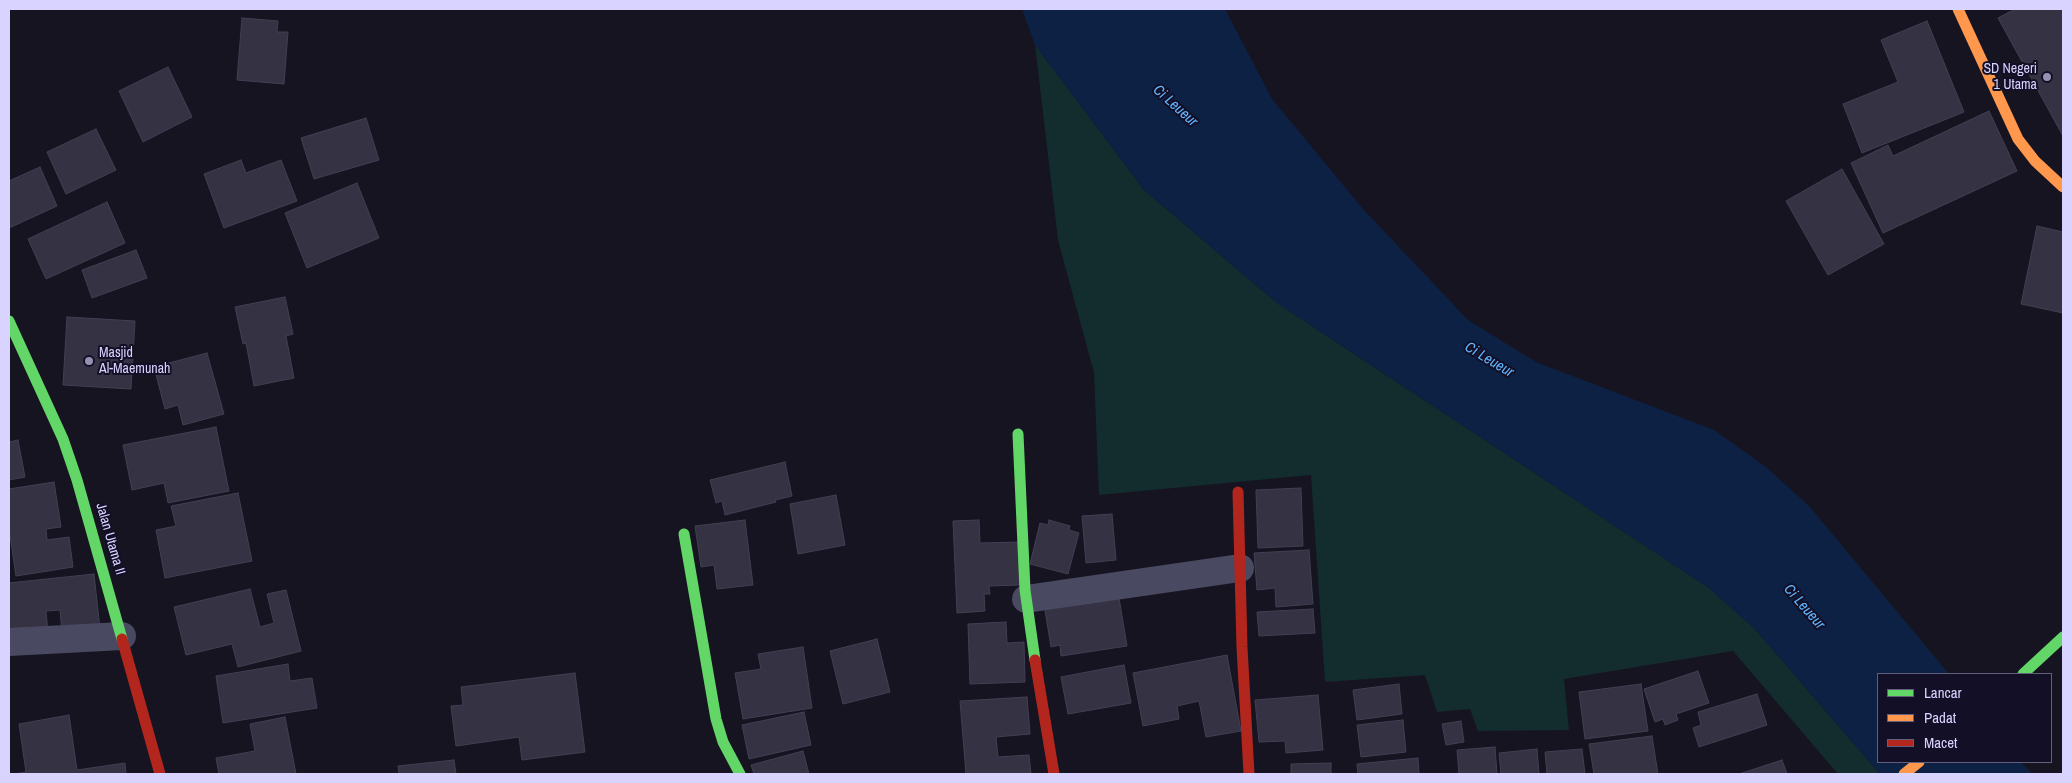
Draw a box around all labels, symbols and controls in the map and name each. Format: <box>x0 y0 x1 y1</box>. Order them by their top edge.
place label: SD Negeri 1 Utama <box>1983 61 2037 94</box>
marker: SD Negeri 1 Utama <box>2041 71 2053 83</box>
water label: Ci Leueur <box>1149 81 1201 131</box>
water label: Ci Leueur <box>1461 338 1517 382</box>
place label: Masjid Al-Maemunah <box>99 345 170 378</box>
marker: Masjid Al-Maemunah <box>83 355 95 367</box>
street label: Jalan Utama II <box>92 501 128 577</box>
water label: Ci Leueur <box>1779 581 1829 633</box>
legend <box>1877 673 2052 763</box>
text: Lancar <box>1924 682 1962 703</box>
text: Padat <box>1924 707 1956 728</box>
text: Macet <box>1924 732 1958 753</box>

